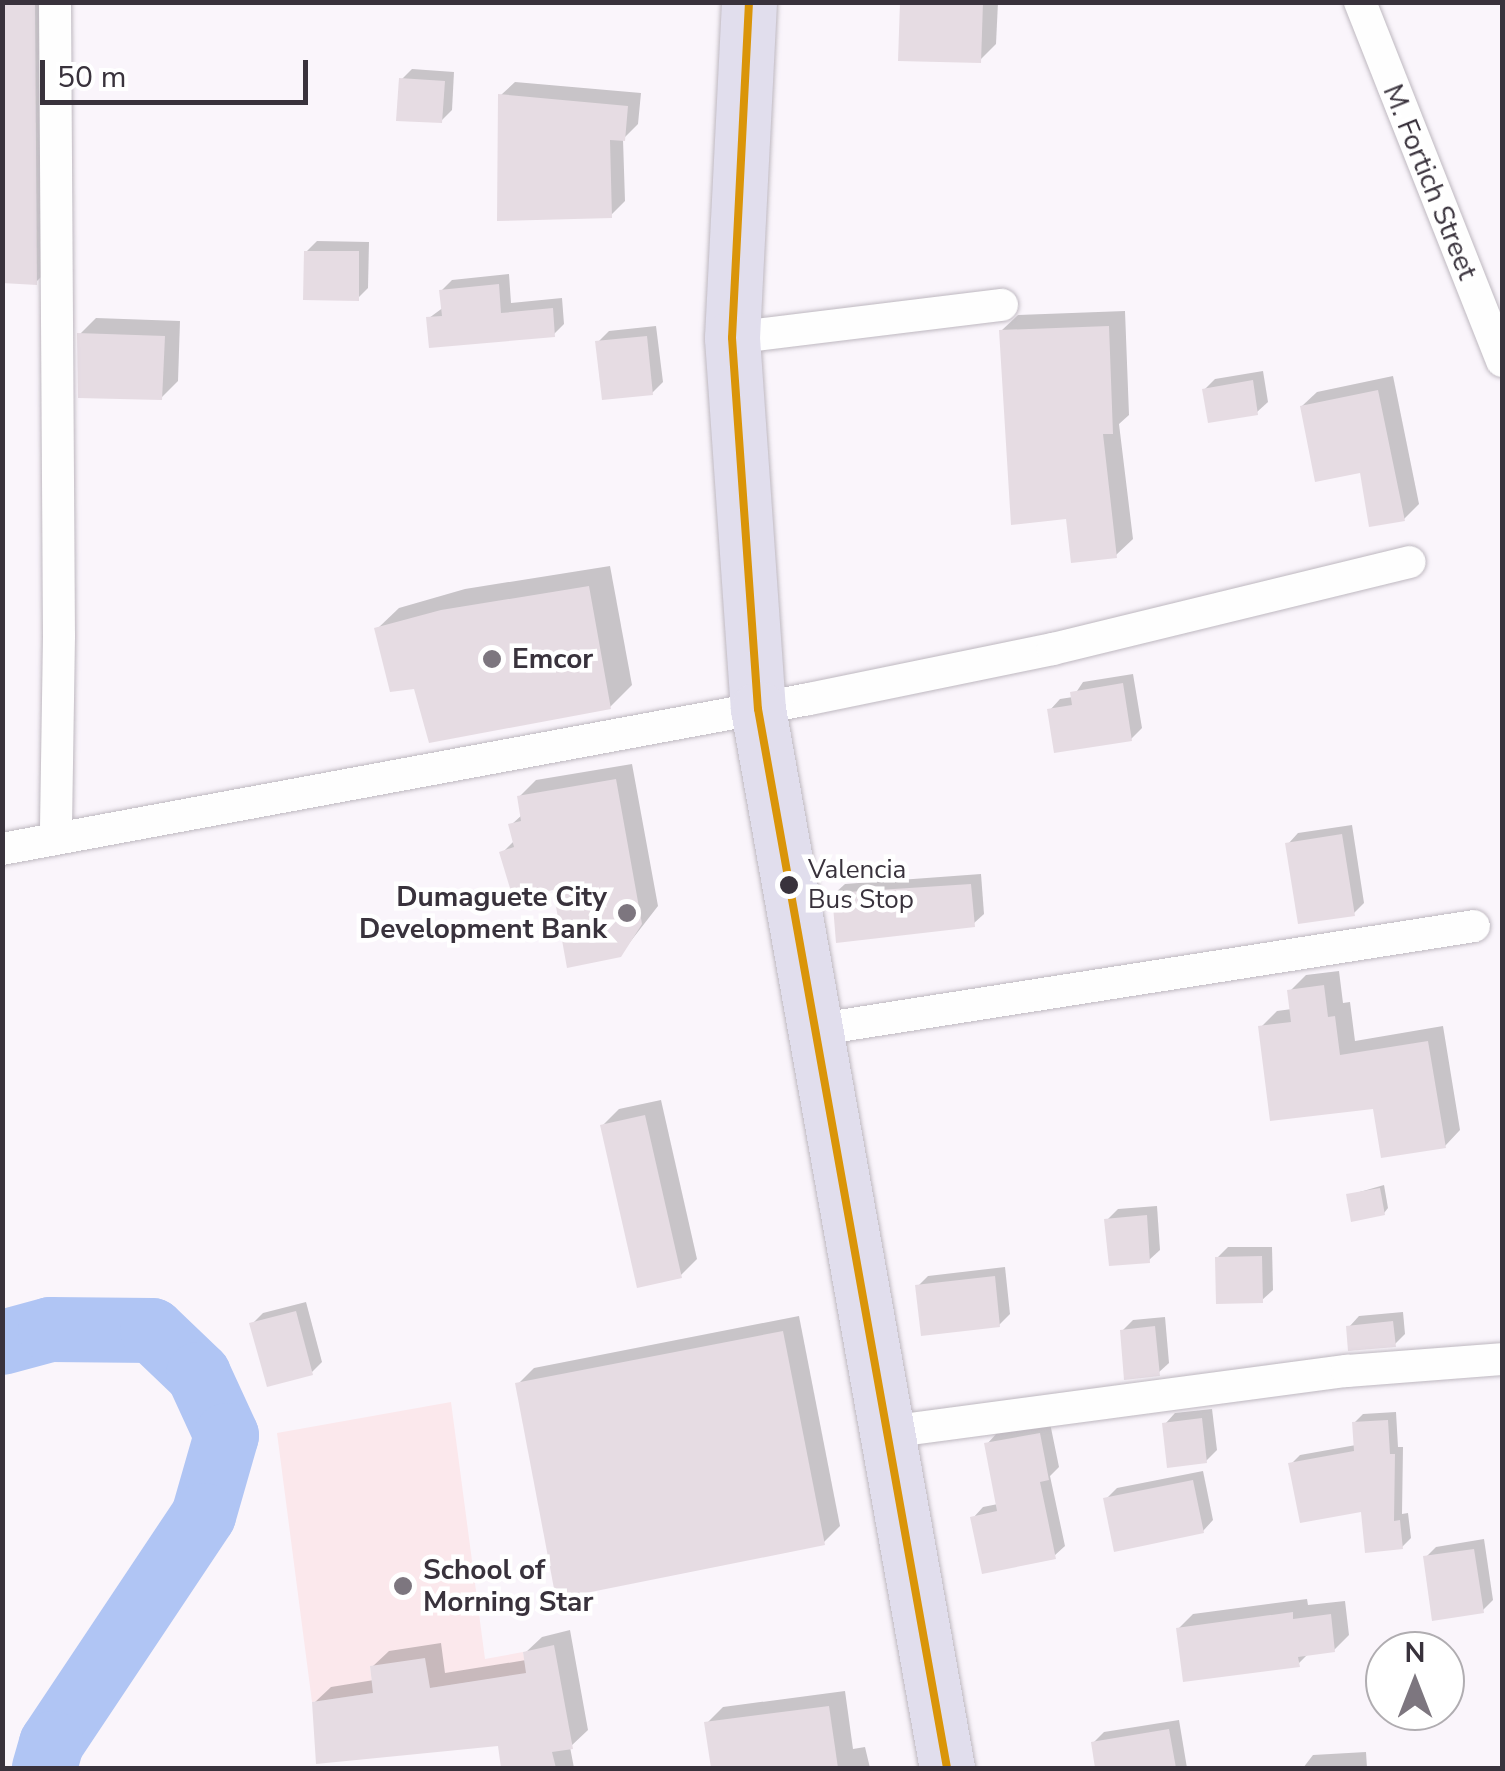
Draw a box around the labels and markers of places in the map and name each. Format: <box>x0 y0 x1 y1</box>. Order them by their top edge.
place label: Emcor <box>512 642 593 676</box>
marker: Emcor <box>481 648 503 670</box>
place label: Valencia Bus Stop <box>808 854 914 916</box>
marker: Valencia Bus Stop <box>779 875 799 895</box>
place label: Dumaguete City Development Bank <box>359 880 607 946</box>
marker: Dumaguete City Development Bank <box>616 902 638 924</box>
place label: School of Morning Star <box>423 1553 593 1619</box>
marker: School of Morning Star <box>392 1575 414 1597</box>

